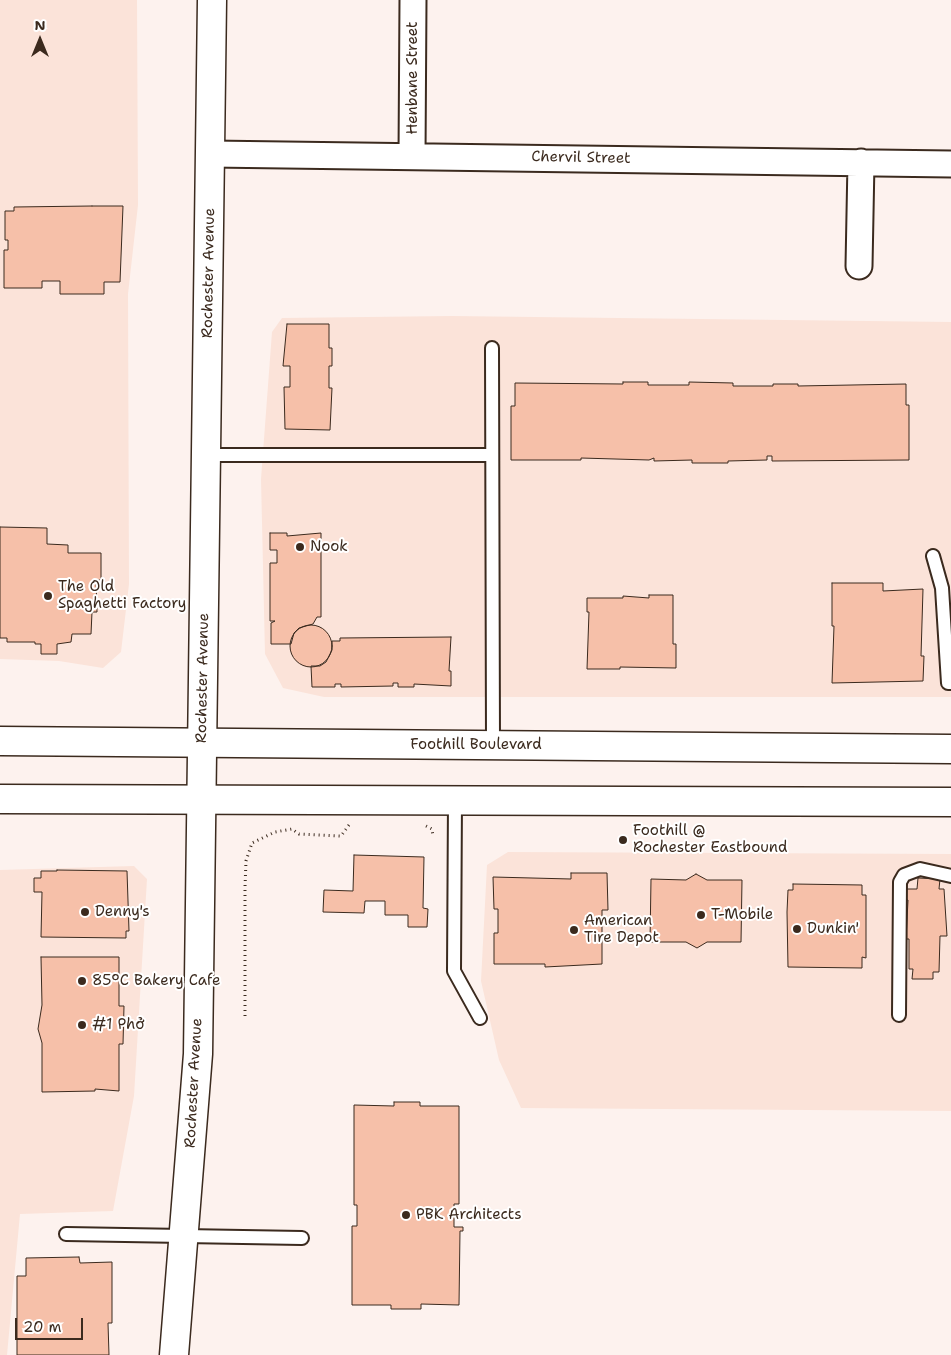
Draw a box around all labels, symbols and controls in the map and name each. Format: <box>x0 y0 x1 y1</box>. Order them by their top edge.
north arrow <box>15 15 65 65</box>
text: N <box>34 16 46 34</box>
street label: Henbane Street <box>404 21 422 135</box>
street label: Chervil Street <box>531 148 631 168</box>
street label: Rochester Avenue <box>199 208 219 338</box>
place label: Nook <box>310 538 348 556</box>
marker: Nook <box>294 541 306 553</box>
place label: The Old Spaghetti Factory <box>58 578 186 613</box>
marker: The Old Spaghetti Factory <box>42 590 54 602</box>
street label: Rochester Avenue <box>193 613 213 743</box>
street label: Foothill Boulevard <box>410 736 542 754</box>
place label: Foothill @ Rochester Eastbound <box>633 822 788 857</box>
marker: Foothill @ Rochester Eastbound <box>617 834 629 846</box>
place label: Denny's <box>95 903 150 921</box>
marker: Denny's <box>79 906 91 918</box>
place label: T-Mobile <box>711 906 773 924</box>
marker: T-Mobile <box>695 909 707 921</box>
place label: American Tire Depot <box>584 912 659 947</box>
place label: Dunkin' <box>807 920 859 938</box>
marker: Dunkin' <box>791 923 803 935</box>
marker: American Tire Depot <box>568 924 580 936</box>
place label: 85°C Bakery Cafe <box>92 972 220 990</box>
marker: 85°C Bakery Cafe <box>76 975 88 987</box>
place label: #1 Phở <box>92 1016 144 1034</box>
street label: Rochester Avenue <box>182 1017 206 1149</box>
marker: #1 Phở <box>76 1019 88 1031</box>
place label: PBK Architects <box>416 1206 522 1224</box>
marker: PBK Architects <box>400 1209 412 1221</box>
scale bar <box>18 1308 85 1340</box>
text: 20 m <box>23 1317 62 1337</box>

